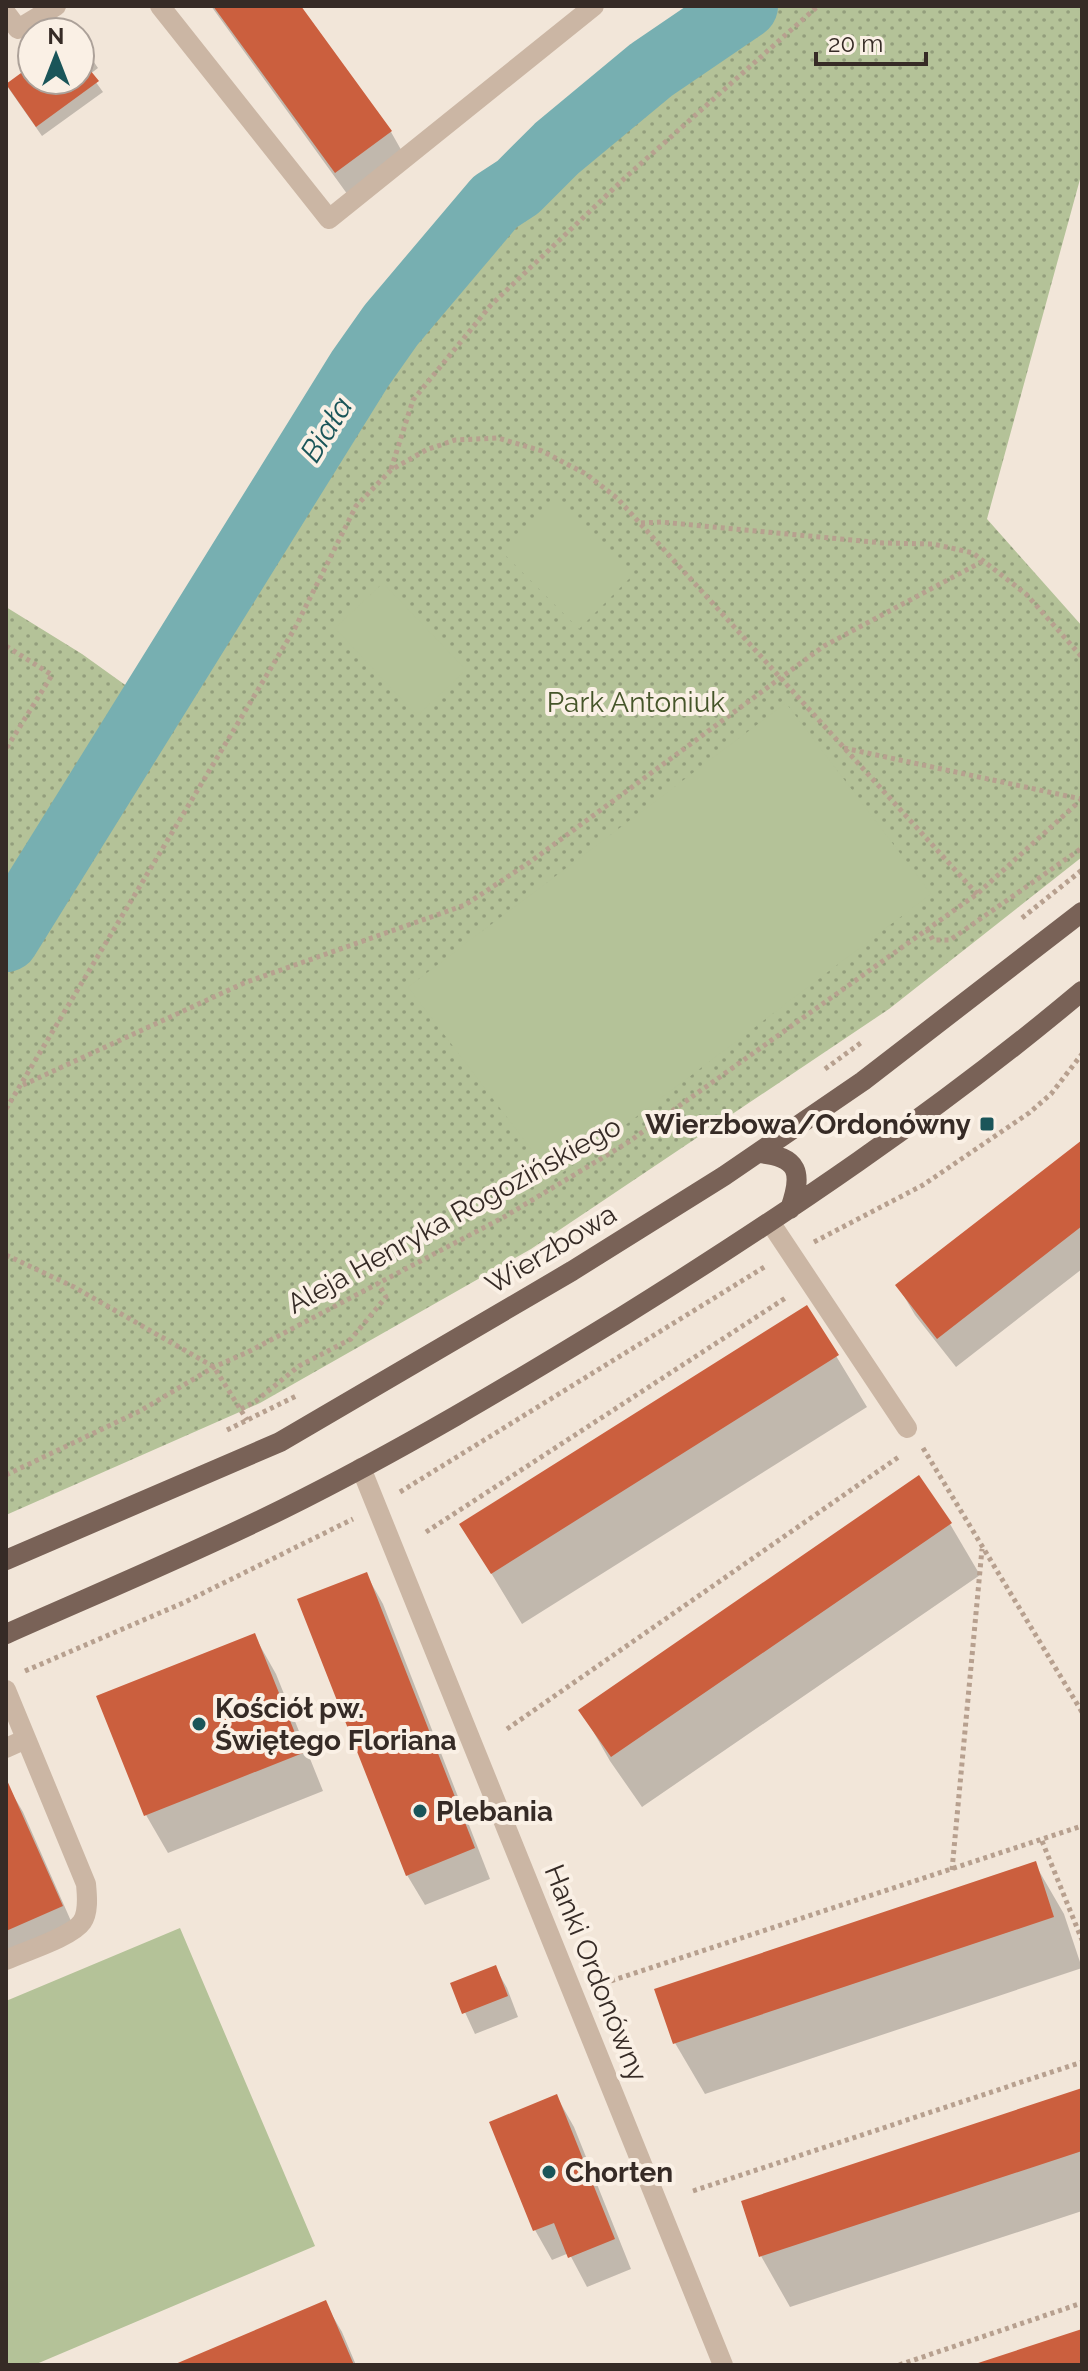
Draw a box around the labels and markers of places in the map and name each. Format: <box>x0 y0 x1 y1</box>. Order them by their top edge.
place label: Wierzbowa/Ordonówny <box>645 1108 972 1141</box>
marker: Wierzbowa/Ordonówny <box>978 1115 996 1133</box>
place label: Kościół pw. Świętego Floriana <box>215 1692 457 1757</box>
marker: Kościół pw. Świętego Floriana <box>190 1715 208 1733</box>
place label: Plebania <box>436 1795 553 1828</box>
marker: Plebania <box>411 1802 429 1820</box>
place label: Chorten <box>565 2156 673 2189</box>
marker: Chorten <box>540 2163 558 2181</box>

